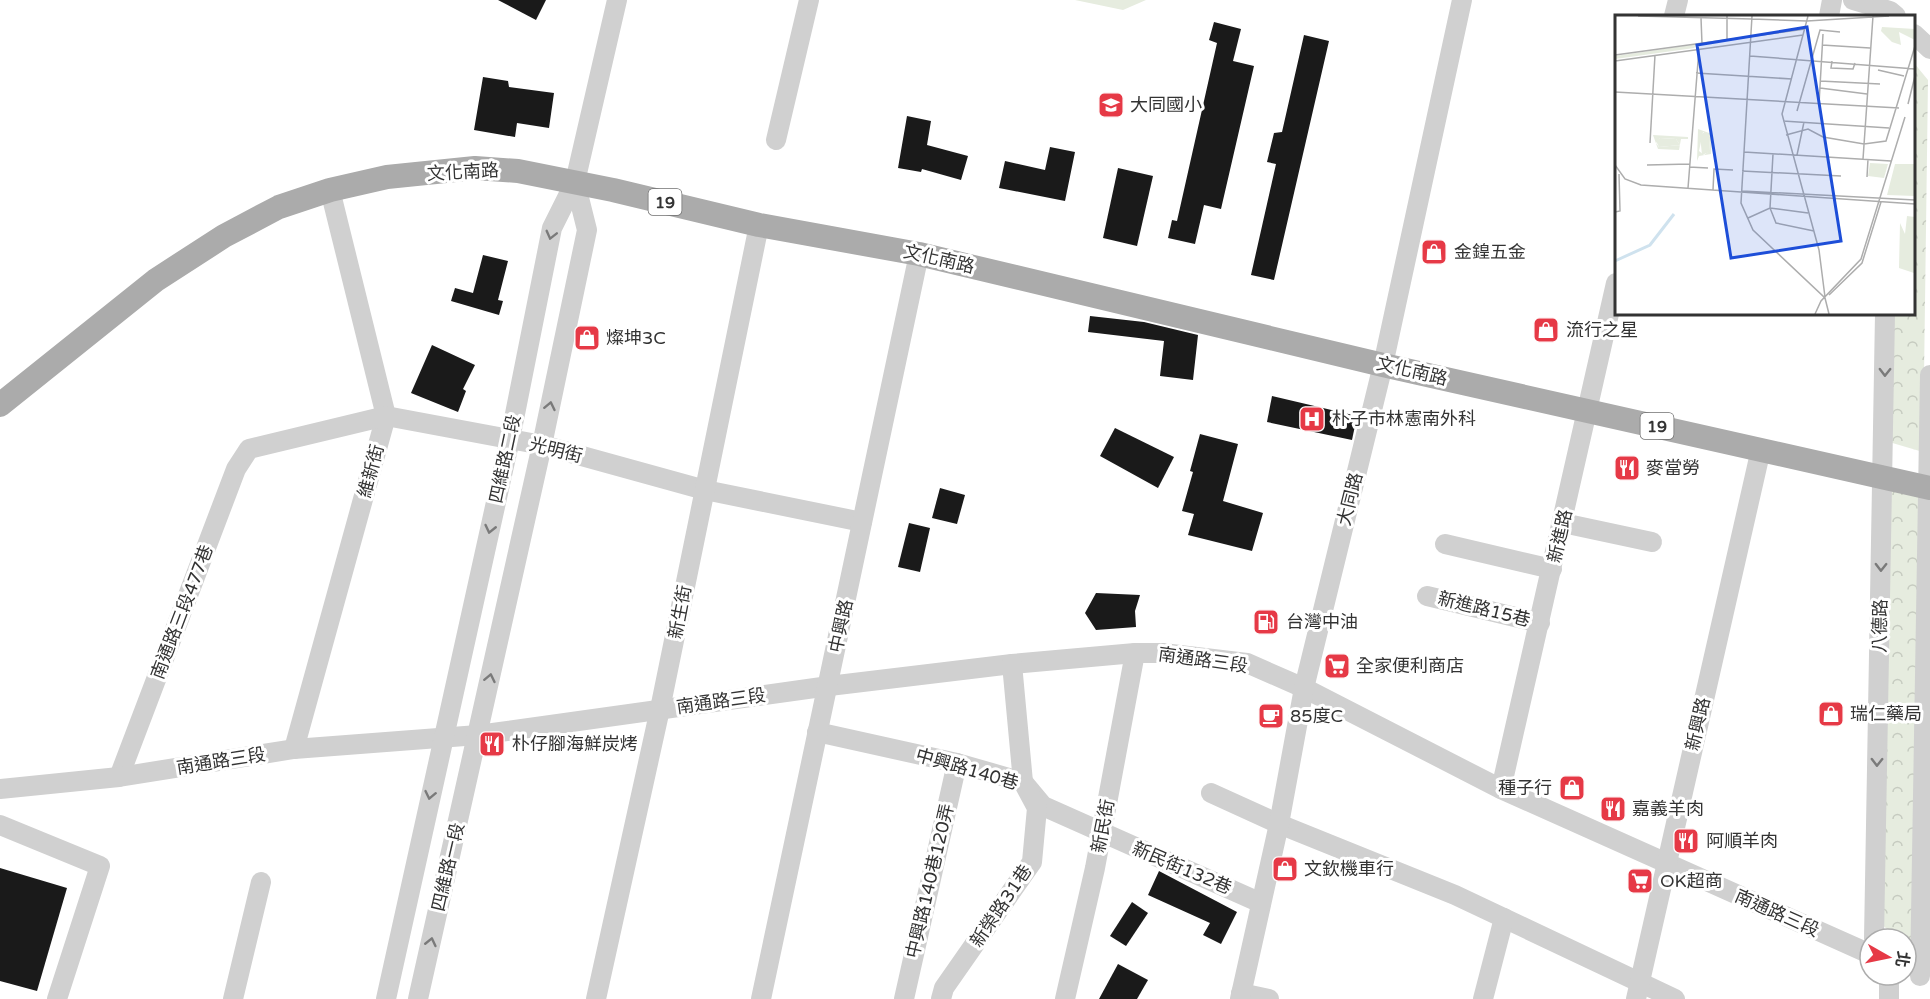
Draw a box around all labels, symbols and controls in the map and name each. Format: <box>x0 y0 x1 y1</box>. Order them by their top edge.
inset map <box>1615 15 1915 315</box>
school or university icon: 大同國小 <box>1096 90 1126 120</box>
place label: 大同國小 <box>1130 94 1202 116</box>
street label: 文化南路 <box>426 159 500 185</box>
road number: 19 <box>648 189 682 215</box>
one-way arrow <box>546 230 559 240</box>
shop icon: 金鍠五金 <box>1419 237 1449 267</box>
street label: 文化南路 <box>901 240 977 278</box>
place label: 金鍠五金 <box>1454 241 1526 263</box>
shop icon: 流行之星 <box>1531 315 1561 345</box>
place label: 流行之星 <box>1566 319 1638 341</box>
shop icon: 燦坤3C <box>572 323 602 353</box>
place label: 燦坤3C <box>606 327 666 349</box>
street label: 文化南路 <box>1374 352 1450 390</box>
one-way arrow <box>1878 367 1891 376</box>
one-way arrow <box>543 401 556 411</box>
hospital icon: 朴子市林憲南外科 <box>1297 404 1327 434</box>
place label: 朴子市林憲南外科 <box>1332 408 1476 430</box>
street label: 四維路二段 <box>485 413 525 505</box>
road number: 19 <box>1640 413 1674 439</box>
street label: 光明街 <box>527 433 585 467</box>
street label: 維新街 <box>353 442 389 500</box>
restaurant icon: 麥當勞 <box>1612 453 1642 483</box>
place label: 麥當勞 <box>1646 457 1700 479</box>
street label: 大同路 <box>1333 470 1367 528</box>
street label: 新進路 <box>1543 507 1577 565</box>
one-way arrow <box>484 524 497 534</box>
street label: 南通路三段477巷 <box>146 542 218 682</box>
one-way arrow <box>1875 562 1887 571</box>
street label: 新生街 <box>664 583 696 641</box>
street label: 新進路15巷 <box>1435 587 1533 631</box>
street label: 中興路 <box>825 597 857 655</box>
street label: 八德路 <box>1869 599 1891 653</box>
fuel station icon: 台灣中油 <box>1251 607 1281 637</box>
place label: 台灣中油 <box>1286 611 1358 633</box>
street label: 南通路三段 <box>1157 643 1249 677</box>
supermarket icon: 全家便利商店 <box>1322 651 1352 681</box>
place label: 全家便利商店 <box>1356 655 1464 677</box>
one-way arrow <box>483 673 496 683</box>
street label: 南通路三段 <box>675 684 767 718</box>
street label: 新興路 <box>1681 695 1715 753</box>
shop icon: 瑞仁藥局 <box>1816 699 1846 729</box>
cafe icon: 85度C <box>1256 701 1286 731</box>
place label: 瑞仁藥局 <box>1850 703 1922 725</box>
place label: 85度C <box>1290 705 1343 727</box>
restaurant icon: 朴仔腳海鮮炭烤 <box>477 729 507 759</box>
place label: 朴仔腳海鮮炭烤 <box>512 733 638 755</box>
street label: 南通路三段 <box>175 743 267 779</box>
street label: 中興路140巷 <box>913 744 1021 794</box>
one-way arrow <box>1871 757 1884 766</box>
shop icon: 種子行 <box>1557 773 1587 803</box>
place label: 種子行 <box>1498 777 1552 799</box>
one-way arrow <box>425 790 438 800</box>
restaurant icon: 嘉義羊肉 <box>1598 794 1628 824</box>
street label: 新民街 <box>1087 797 1119 855</box>
place label: 嘉義羊肉 <box>1632 798 1704 820</box>
street label: 中興路140巷120弄 <box>902 802 958 960</box>
street label: 四維路一段 <box>427 821 469 913</box>
restaurant icon: 阿順羊肉 <box>1671 826 1701 856</box>
place label: 阿順羊肉 <box>1706 830 1778 852</box>
street label: 新民街132巷 <box>1129 837 1235 899</box>
shop icon: 文欽機車行 <box>1270 854 1300 884</box>
place label: 文欽機車行 <box>1304 858 1394 880</box>
street label: 新榮路31巷 <box>965 861 1037 951</box>
supermarket icon: OK超商 <box>1625 866 1655 896</box>
place label: OK超商 <box>1660 870 1723 892</box>
street label: 南通路三段 <box>1731 885 1823 941</box>
north arrow <box>1858 927 1918 987</box>
one-way arrow <box>423 937 436 947</box>
text: 北 <box>1891 950 1913 969</box>

